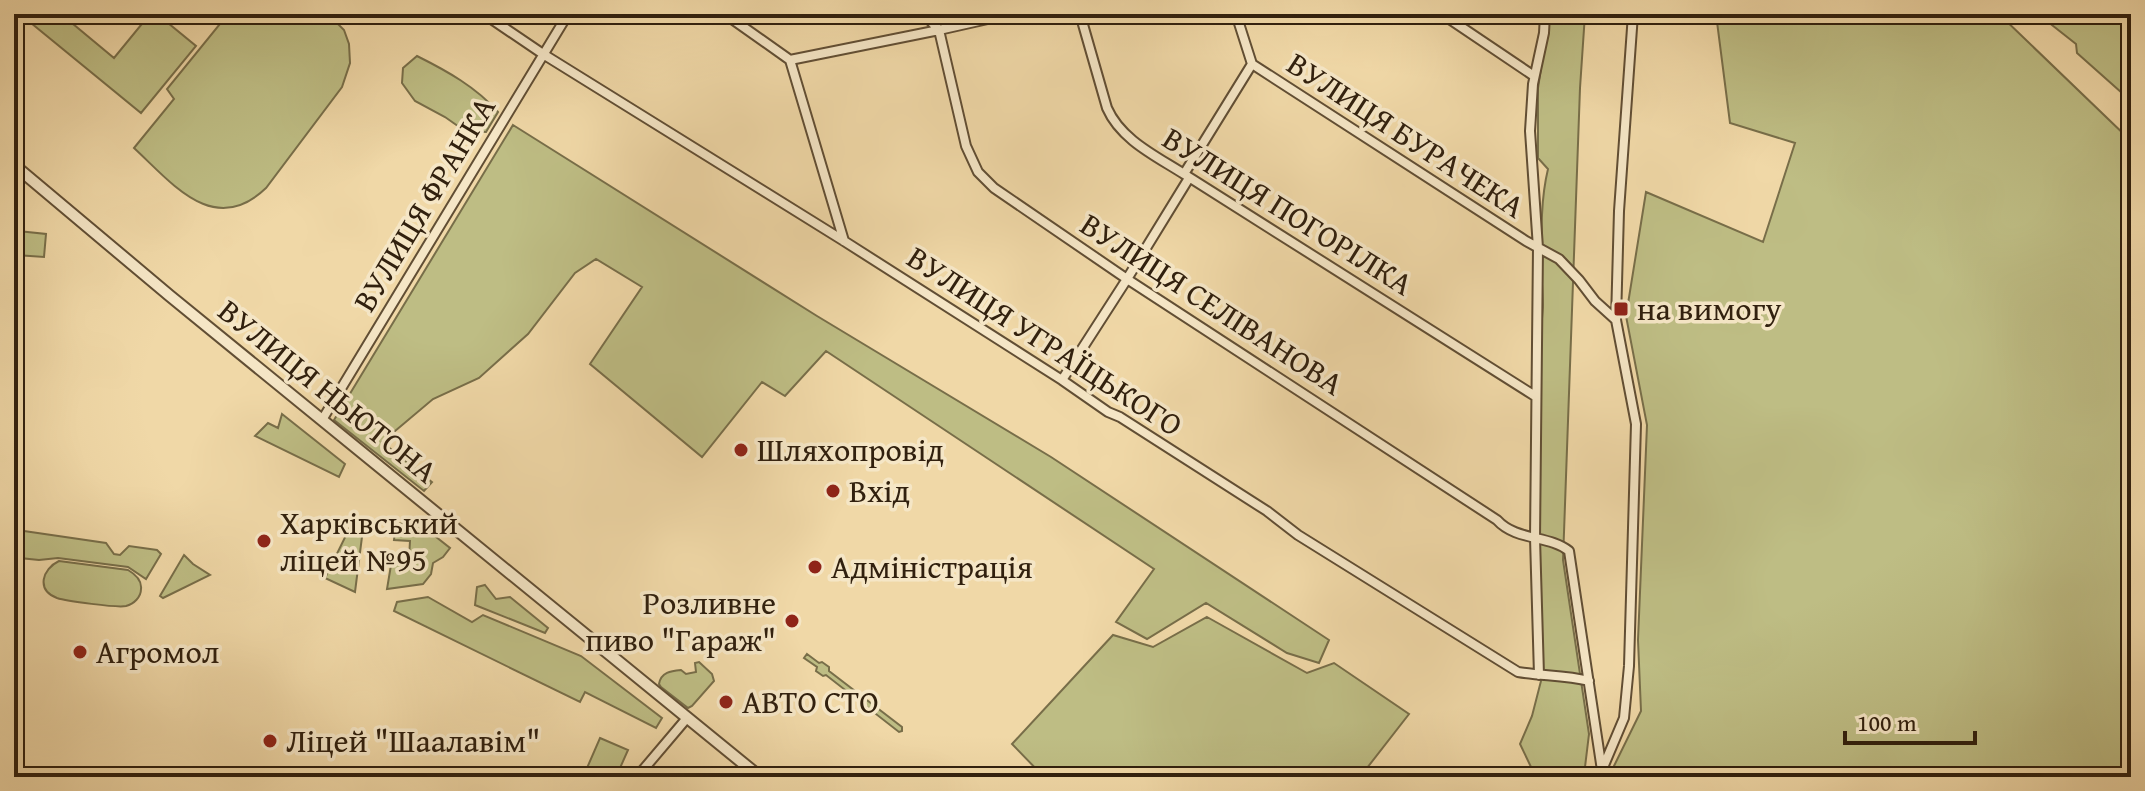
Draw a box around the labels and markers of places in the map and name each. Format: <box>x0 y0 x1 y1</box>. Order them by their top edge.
place label: на вимогу <box>1637 285 1782 332</box>
marker: на вимогу <box>1612 300 1630 318</box>
place label: Шляхопровід <box>757 426 944 473</box>
marker: Шляхопровід <box>732 441 750 459</box>
place label: Вхід <box>849 467 910 514</box>
marker: Вхід <box>824 482 842 500</box>
place label: Харківський ліцей №95 <box>280 499 458 583</box>
marker: Харківський ліцей №95 <box>255 532 273 550</box>
place label: Адміністрація <box>831 543 1033 590</box>
marker: Адміністрація <box>806 558 824 576</box>
place label: Розливне пиво "Гараж" <box>585 579 776 663</box>
marker: Розливне пиво "Гараж" <box>783 612 801 630</box>
place label: Агромол <box>96 628 219 675</box>
marker: Агромол <box>71 643 89 661</box>
place label: АВТО СТО <box>742 678 879 725</box>
marker: АВТО СТО <box>717 693 735 711</box>
place label: Ліцей "Шаалавім" <box>286 717 540 764</box>
marker: Ліцей "Шаалавім" <box>261 732 279 750</box>

